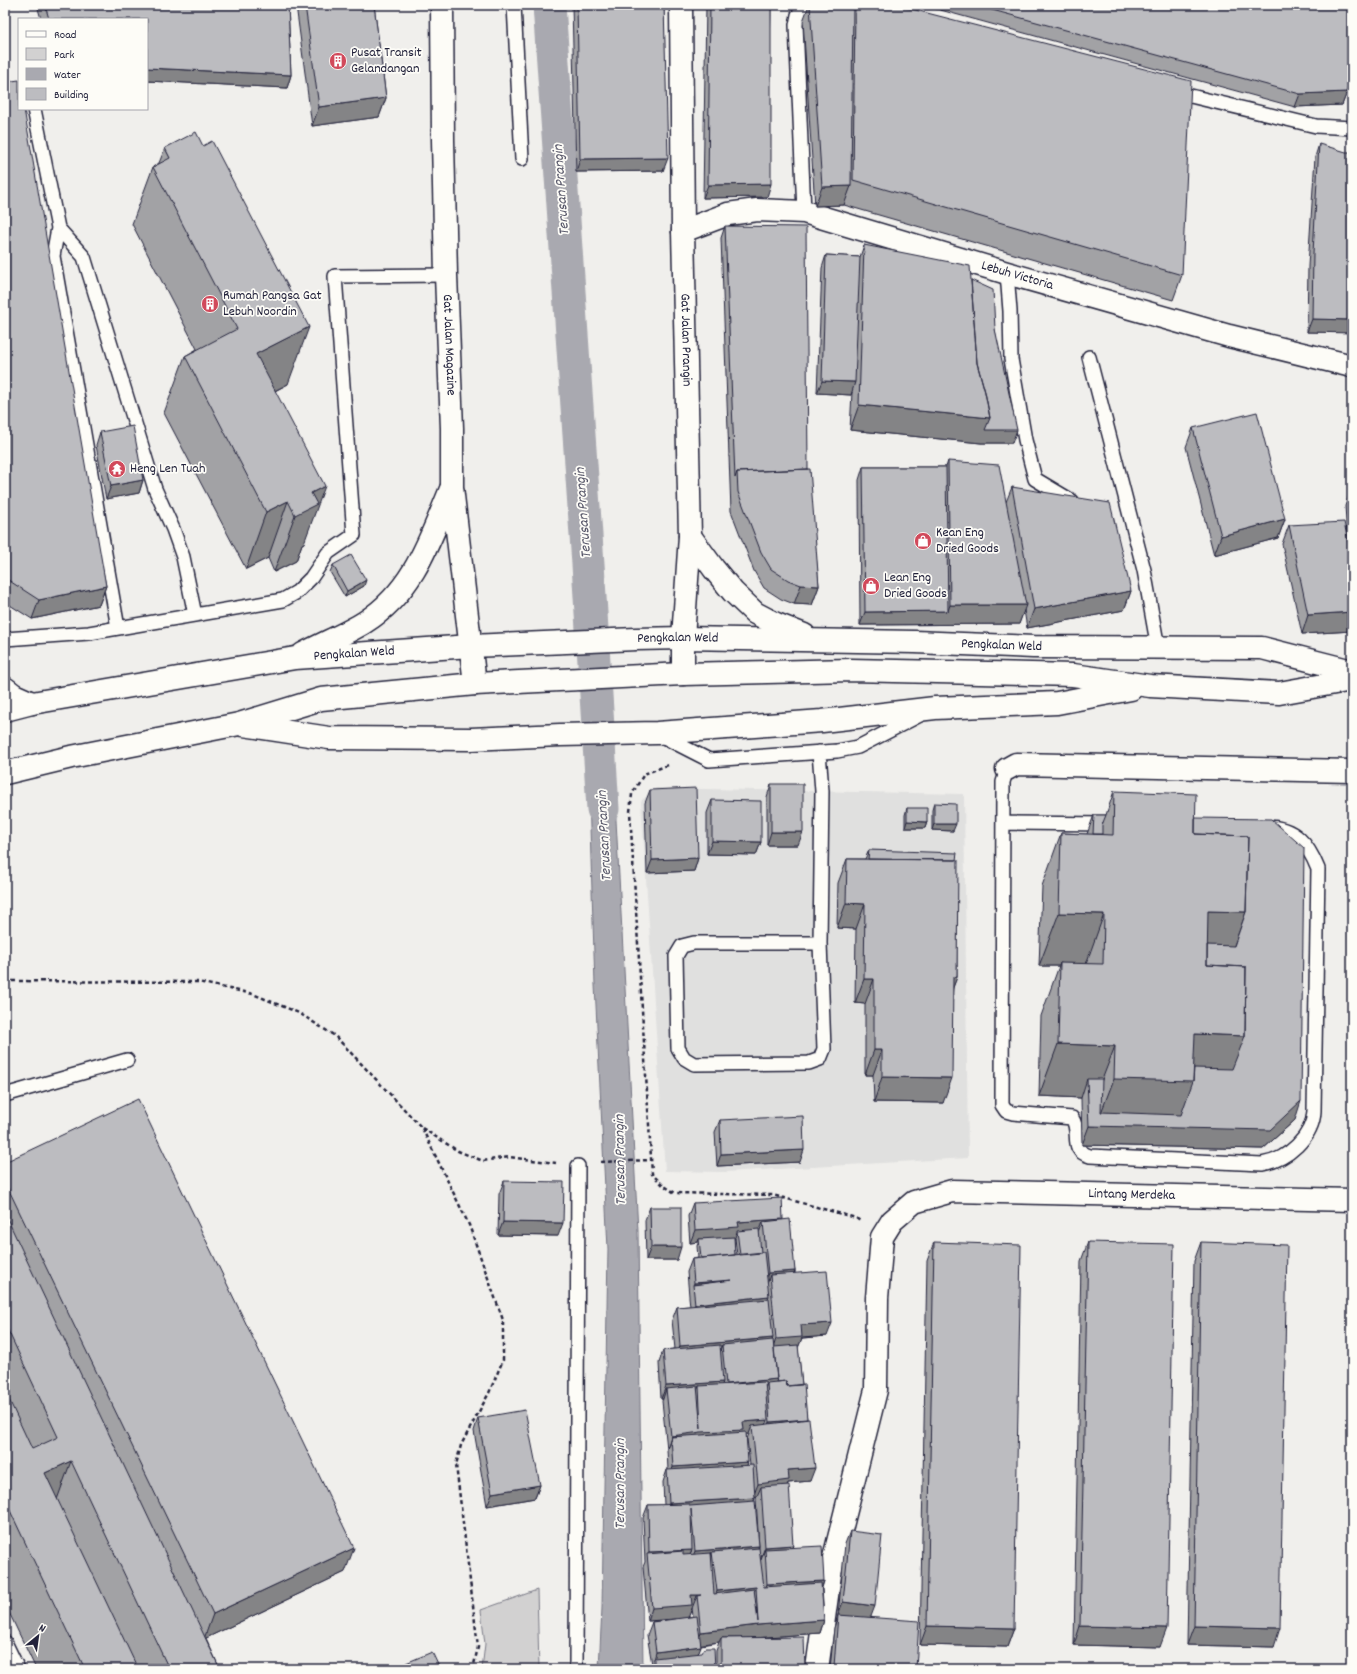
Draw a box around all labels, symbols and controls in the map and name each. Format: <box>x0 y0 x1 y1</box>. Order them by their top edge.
legend <box>18 18 148 110</box>
text: Road <box>54 27 76 44</box>
place label: Pusat Transit Gelandangan <box>351 43 422 79</box>
text: Park <box>54 47 75 64</box>
building icon: Pusat Transit Gelandangan <box>328 51 348 71</box>
text: Water <box>54 67 81 84</box>
text: Building <box>54 87 89 104</box>
water label: Terusan Prangin <box>548 143 576 236</box>
street label: Lebuh Victoria <box>979 256 1056 296</box>
place label: Rumah Pangsa Gat Lebuh Noordin <box>223 286 322 322</box>
street label: Gat Jalan Prangin <box>674 293 697 387</box>
building icon: Rumah Pangsa Gat Lebuh Noordin <box>200 294 220 314</box>
street label: Gat Jalan Magazine <box>437 294 461 396</box>
temple icon: Heng Len Tuah <box>107 459 127 479</box>
place label: Heng Len Tuah <box>130 459 205 479</box>
water label: Terusan Prangin <box>570 466 598 559</box>
place label: Kean Eng Dried Goods <box>936 523 999 559</box>
shop icon: Kean Eng Dried Goods <box>913 531 933 551</box>
place label: Lean Eng Dried Goods <box>884 568 947 604</box>
shop icon: Lean Eng Dried Goods <box>861 576 881 596</box>
street label: Pengkalan Weld <box>637 628 718 649</box>
street label: Pengkalan Weld <box>961 634 1042 657</box>
street label: Pengkalan Weld <box>313 641 395 667</box>
water label: Terusan Prangin <box>592 789 618 882</box>
water label: Terusan Prangin <box>609 1113 633 1206</box>
street label: Lintang Merdeka <box>1088 1184 1176 1206</box>
water label: Terusan Prangin <box>610 1437 632 1529</box>
north arrow <box>18 1616 58 1656</box>
text: N <box>36 1621 49 1638</box>

